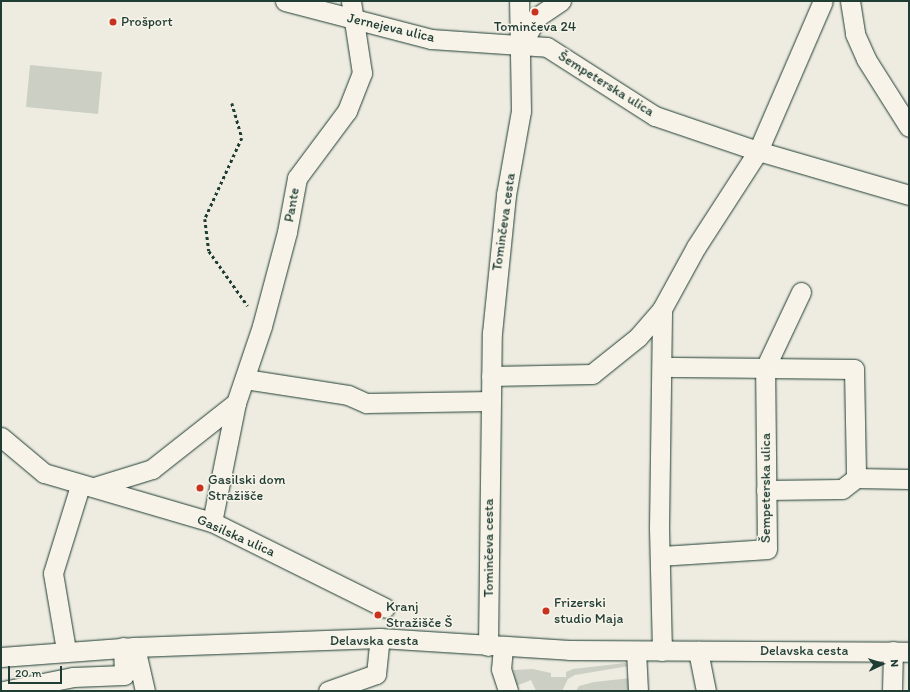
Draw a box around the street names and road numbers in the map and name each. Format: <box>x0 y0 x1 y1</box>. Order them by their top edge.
street label: Jernejeva ulica <box>346 10 436 46</box>
street label: Šempeterska ulica <box>555 48 657 120</box>
street label: Tominčeva cesta <box>489 172 519 272</box>
street label: Pante <box>281 186 303 224</box>
street label: Šempeterska ulica <box>758 433 774 543</box>
street label: Tominčeva cesta <box>481 499 497 597</box>
street label: Gasilska ulica <box>194 511 278 561</box>
street label: Delavska cesta <box>330 633 418 649</box>
street label: Delavska cesta <box>760 643 848 659</box>

